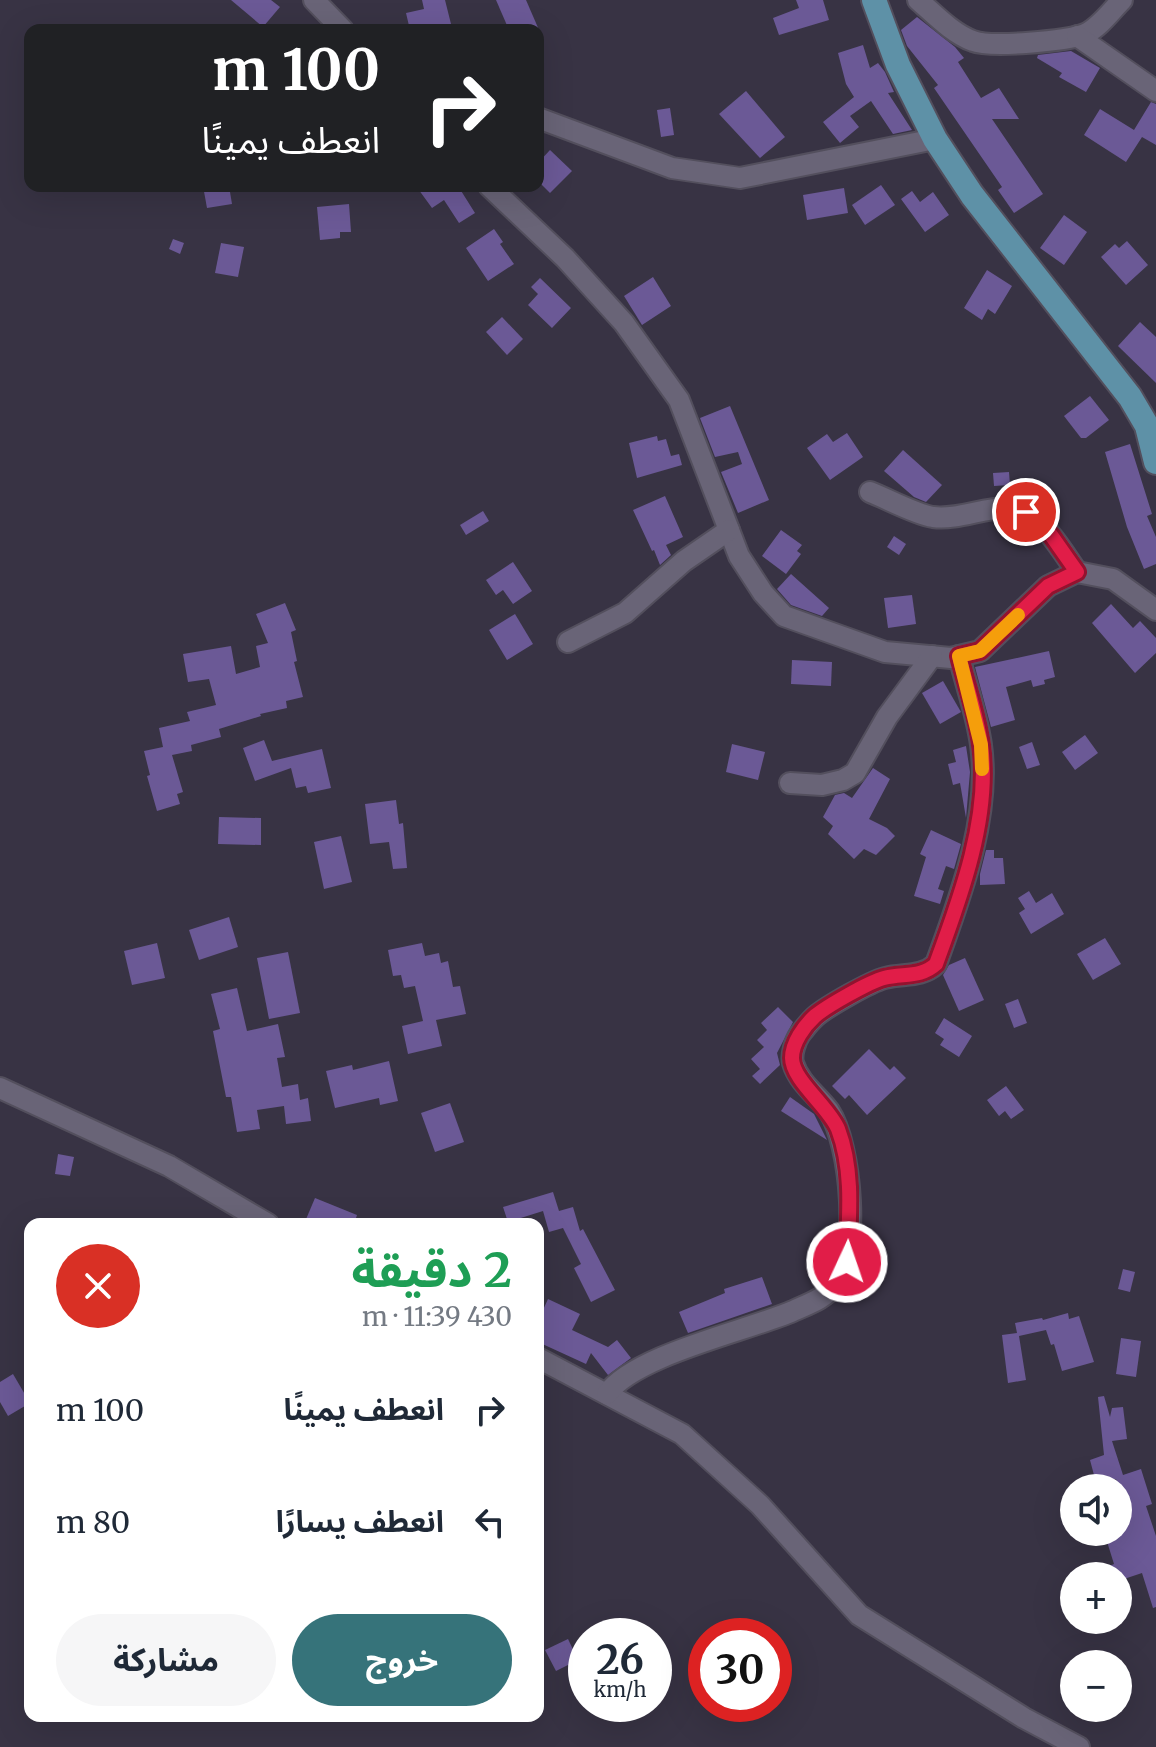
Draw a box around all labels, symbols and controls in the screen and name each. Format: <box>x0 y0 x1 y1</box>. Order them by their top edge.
text: 100 m <box>212 35 380 105</box>
icon: right <box>408 56 512 160</box>
text: انعطف يمينًا <box>202 118 380 163</box>
pin <box>992 478 1060 546</box>
icon: arrive <box>1004 490 1048 534</box>
position arrow <box>805 1220 889 1304</box>
text: 2 دقيقة <box>352 1240 512 1300</box>
button: close <box>56 1244 140 1328</box>
text: 430 m · 11:39 <box>362 1300 512 1333</box>
icon: right <box>468 1388 512 1432</box>
text: انعطف يمينًا <box>284 1390 444 1428</box>
text: 100 m <box>56 1391 144 1429</box>
map controls <box>1060 1474 1132 1722</box>
button: sound <box>1060 1474 1132 1546</box>
icon: left <box>468 1500 512 1544</box>
text: انعطف يسارًا <box>276 1502 444 1540</box>
text: 80 m <box>56 1503 130 1541</box>
button: + <box>1060 1562 1132 1634</box>
button: مشاركة <box>56 1614 276 1706</box>
button: خروج <box>292 1614 512 1706</box>
speed limit sign: 30 <box>688 1618 792 1722</box>
text: 26 <box>596 1635 644 1685</box>
button: − <box>1060 1650 1132 1722</box>
text: km/h <box>594 1677 646 1702</box>

